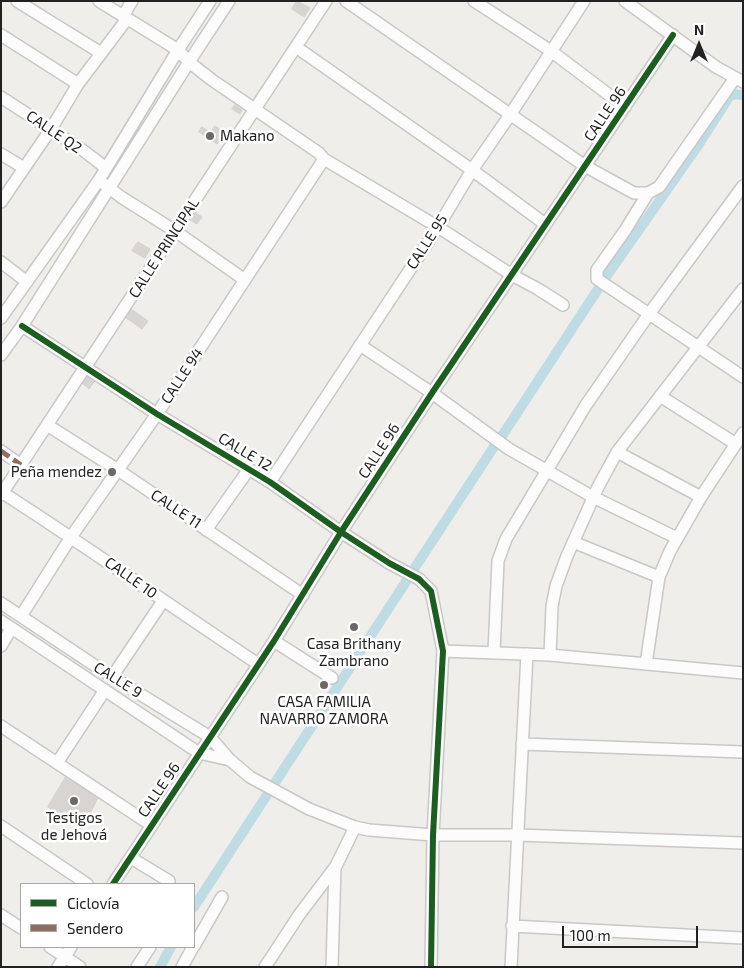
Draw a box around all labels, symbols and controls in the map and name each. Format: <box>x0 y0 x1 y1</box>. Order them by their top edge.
north arrow <box>674 20 724 70</box>
text: N <box>694 21 704 38</box>
street label: CALLE 96 <box>580 83 630 145</box>
street label: CALLE Q2 <box>23 107 85 157</box>
place label: Makano <box>220 127 274 145</box>
marker: Makano <box>204 130 216 142</box>
street label: CALLE PRINCIPAL <box>125 195 203 301</box>
street label: CALLE 95 <box>403 211 451 273</box>
street label: CALLE 94 <box>157 345 207 407</box>
street label: CALLE 96 <box>355 420 403 482</box>
street label: CALLE 12 <box>215 429 275 475</box>
place label: Peña mendez <box>11 463 102 481</box>
marker: Peña mendez <box>106 466 118 478</box>
street label: CALLE 11 <box>147 486 205 532</box>
street label: CALLE 10 <box>101 553 161 603</box>
marker: Casa Brithany Zambrano <box>348 621 360 633</box>
place label: Casa Brithany Zambrano <box>307 635 401 670</box>
street label: CALLE 9 <box>90 658 146 702</box>
marker: CASA FAMILIA NAVARRO ZAMORA <box>318 679 330 691</box>
place label: CASA FAMILIA NAVARRO ZAMORA <box>260 693 388 728</box>
street label: CALLE 96 <box>134 759 184 821</box>
marker: Testigos de Jehová <box>68 795 80 807</box>
place label: Testigos de Jehová <box>41 809 107 844</box>
legend <box>20 883 195 948</box>
text: Ciclovía <box>67 894 119 912</box>
scale bar <box>564 916 700 948</box>
text: Sendero <box>67 919 123 937</box>
text: 100 m <box>570 926 611 944</box>

